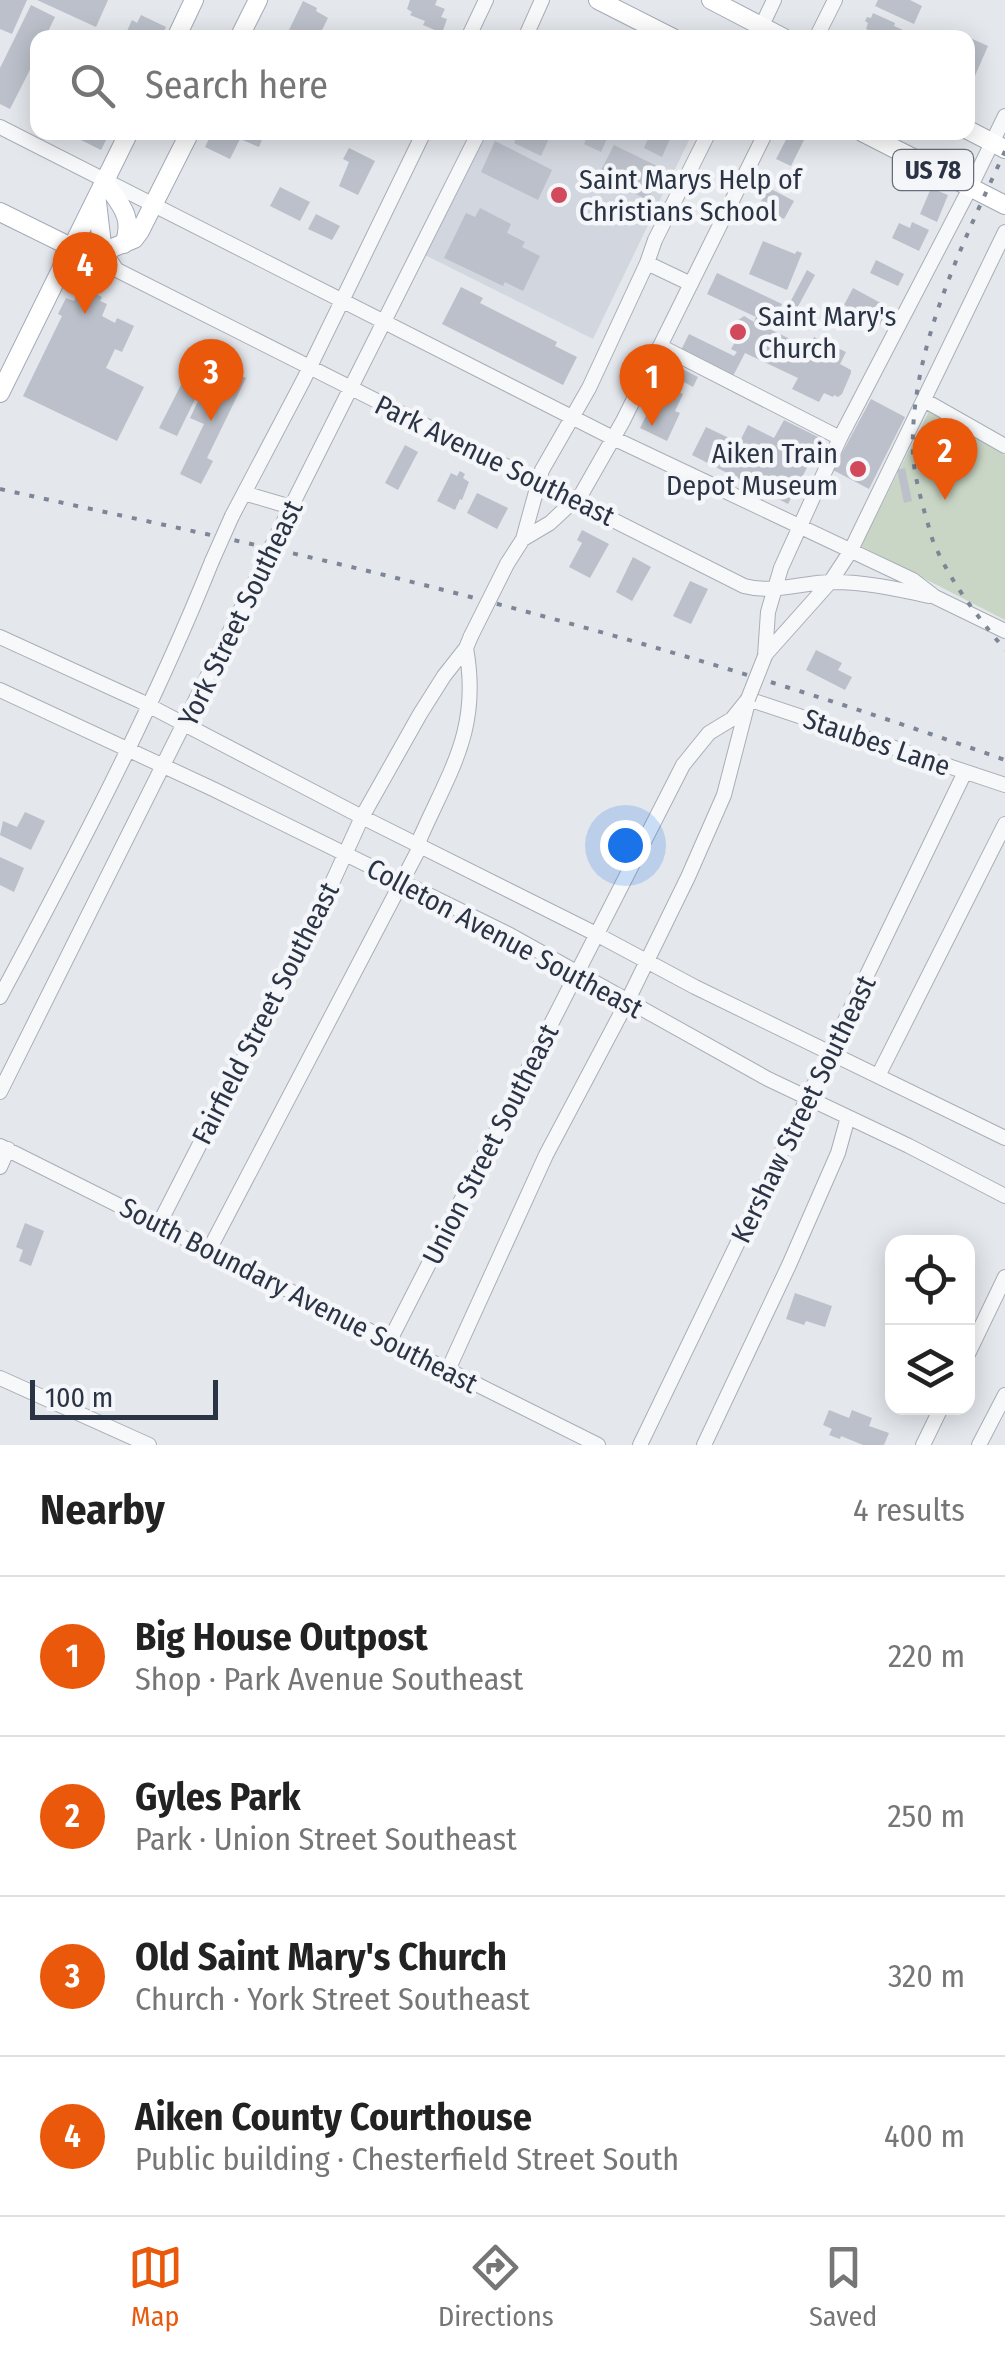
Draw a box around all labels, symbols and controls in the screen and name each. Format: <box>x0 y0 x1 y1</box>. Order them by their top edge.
search box <box>30 30 975 140</box>
icon: search <box>65 58 120 113</box>
text: Search here <box>145 62 328 108</box>
road number: US 78 <box>893 150 973 190</box>
place label: Saint Marys Help of Christians School <box>579 163 804 228</box>
marker: Saint Marys Help of Christians School <box>548 184 570 206</box>
pin: 4 <box>52 232 118 314</box>
place label: Saint Mary's Church <box>758 300 896 365</box>
marker: Saint Mary's Church <box>727 321 749 343</box>
pin: 3 <box>178 338 244 421</box>
pin: 1 <box>620 344 684 426</box>
street label: Park Avenue Southeast <box>370 388 621 533</box>
pin: 2 <box>912 418 978 500</box>
place label: Aiken Train Depot Museum <box>666 437 838 502</box>
marker: Aiken Train Depot Museum <box>847 458 869 480</box>
street label: York Street Southeast <box>171 494 310 732</box>
street label: Staubes Lane <box>799 702 955 783</box>
your location <box>600 820 651 871</box>
street label: Colleton Avenue Southeast <box>361 852 649 1026</box>
street label: Fairfield Street Southeast <box>185 876 346 1150</box>
street label: Kershaw Street Southeast <box>724 969 883 1248</box>
street label: Union Street Southeast <box>416 1018 566 1270</box>
street label: South Boundary Avenue Southeast <box>114 1191 484 1401</box>
map controls <box>885 1235 975 1415</box>
button: locate <box>885 1235 975 1325</box>
button: layers <box>885 1325 975 1415</box>
scale bar <box>30 1375 218 1420</box>
text: 100 m <box>45 1381 113 1414</box>
text: Nearby <box>40 1485 165 1535</box>
text: 4 results <box>853 1491 965 1529</box>
text: Big House Outpost <box>135 1614 428 1660</box>
text: 1 <box>66 1637 79 1675</box>
text: 220 m <box>888 1637 965 1675</box>
text: Shop · Park Avenue Southeast <box>135 1660 523 1698</box>
text: Gyles Park <box>135 1774 301 1820</box>
text: 2 <box>65 1797 80 1835</box>
text: 250 m <box>887 1797 965 1835</box>
text: Park · Union Street Southeast <box>135 1820 517 1858</box>
text: Old Saint Mary's Church <box>135 1934 507 1980</box>
text: 3 <box>65 1957 80 1995</box>
text: 320 m <box>888 1957 965 1995</box>
text: Church · York Street Southeast <box>135 1980 530 2018</box>
text: Aiken County Courthouse <box>135 2094 532 2140</box>
text: 4 <box>64 2117 81 2155</box>
text: 400 m <box>884 2117 965 2155</box>
text: Public building · Chesterfield Street South <box>135 2140 679 2178</box>
tab: Map <box>128 2240 183 2333</box>
tab: Directions <box>438 2240 554 2333</box>
tab: Saved <box>809 2240 877 2333</box>

